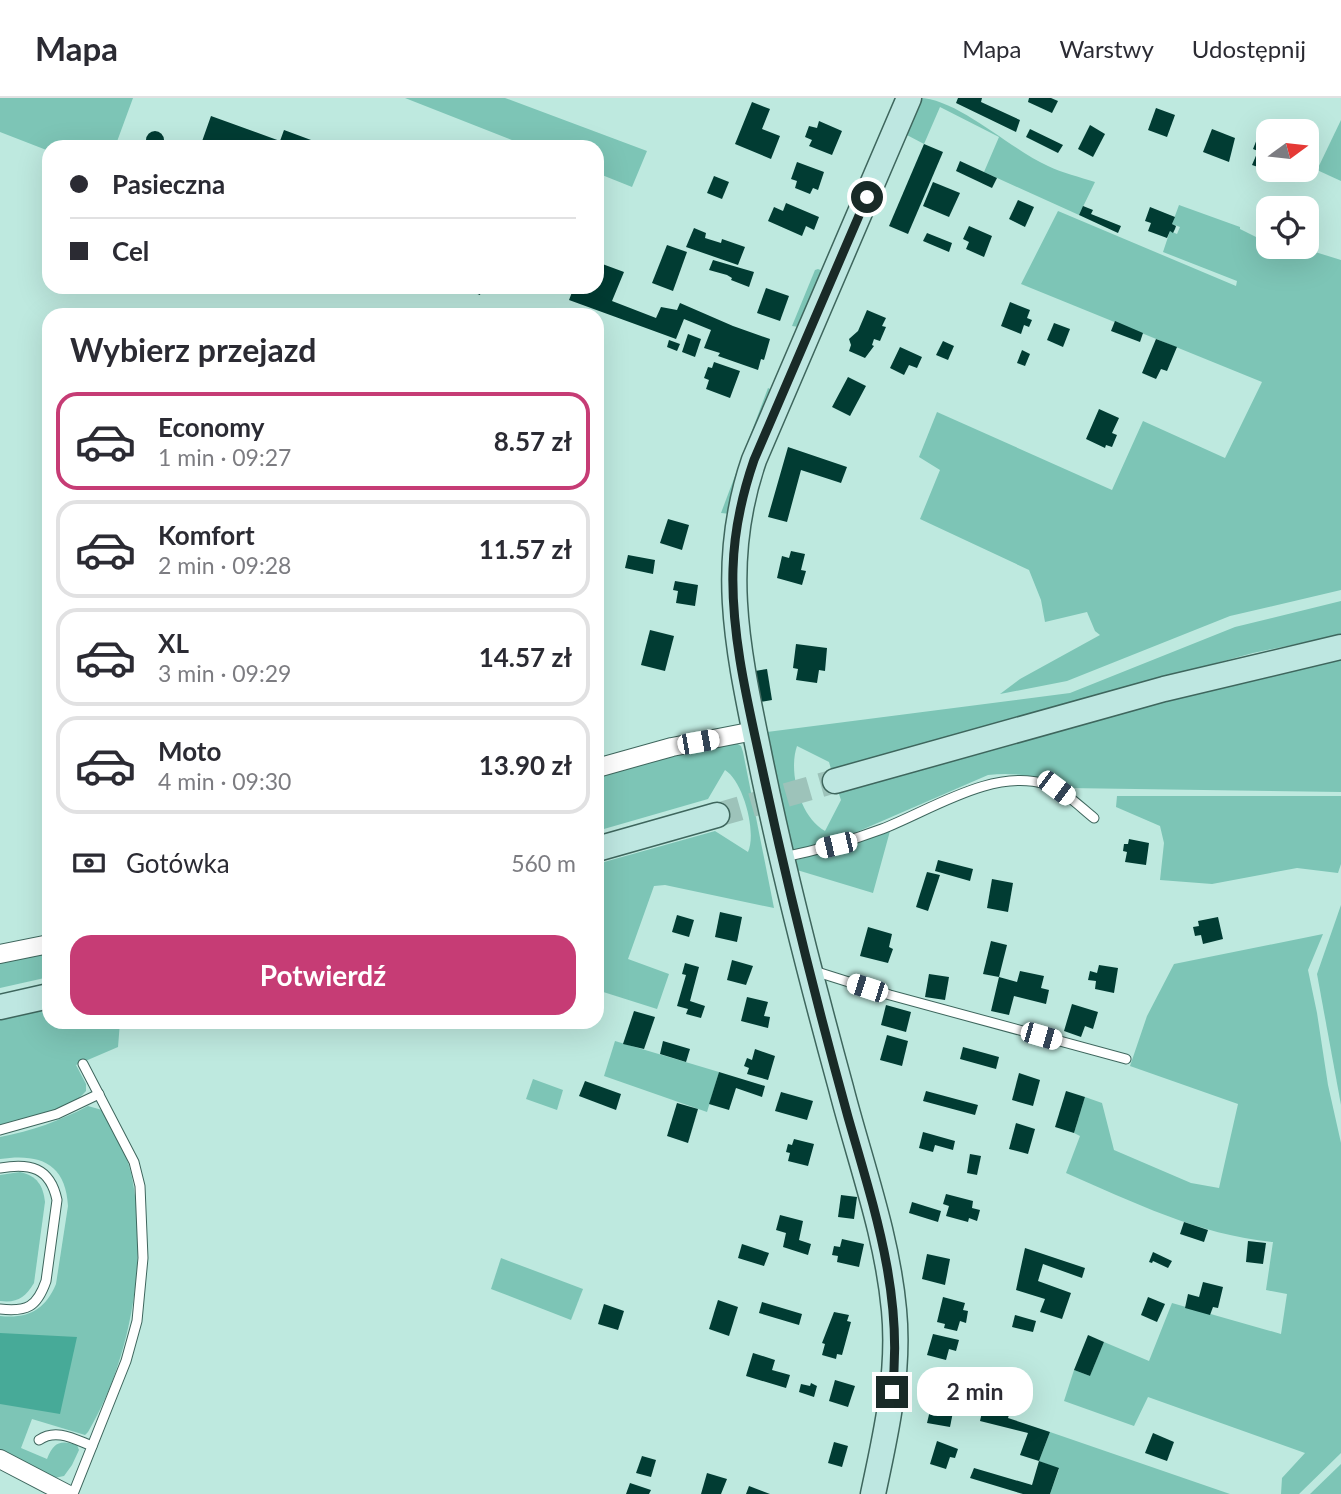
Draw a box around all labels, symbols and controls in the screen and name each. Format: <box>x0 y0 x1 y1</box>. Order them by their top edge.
text: Mapa <box>35 28 118 68</box>
text: Mapa <box>962 34 1021 63</box>
text: Warstwy <box>1059 34 1154 63</box>
text: Udostępnij <box>1192 34 1306 63</box>
north arrow <box>1256 119 1320 182</box>
map controls <box>1256 119 1319 259</box>
text: Pasieczna <box>112 168 225 200</box>
route start <box>851 181 883 213</box>
button: locate <box>1256 196 1319 259</box>
text: Cel <box>112 235 149 267</box>
text: Wybierz przejazd <box>70 330 316 369</box>
icon: car <box>74 410 137 473</box>
text: Economy <box>158 411 264 443</box>
text: 8.57 zł <box>494 425 572 457</box>
text: 1 min · 09:27 <box>158 443 291 471</box>
icon: car <box>74 518 137 581</box>
text: Komfort <box>158 519 255 551</box>
text: 11.57 zł <box>479 533 572 565</box>
text: 2 min · 09:28 <box>158 551 291 579</box>
icon: car <box>74 626 137 689</box>
text: XL <box>158 627 189 659</box>
text: 14.57 zł <box>479 641 572 673</box>
text: 3 min · 09:29 <box>158 659 291 687</box>
car <box>676 728 721 756</box>
icon: car <box>74 734 137 797</box>
text: Moto <box>158 735 221 767</box>
text: 13.90 zł <box>479 749 572 781</box>
text: 4 min · 09:30 <box>158 767 291 795</box>
car <box>1033 767 1080 809</box>
car <box>814 830 859 860</box>
icon: cash <box>70 844 108 882</box>
text: Gotówka <box>126 847 230 879</box>
text: 560 m <box>511 849 576 877</box>
button: Potwierdź <box>70 935 576 1015</box>
car <box>844 972 891 1004</box>
car <box>1018 1020 1065 1052</box>
callout: 2 min <box>917 1368 1032 1416</box>
route end <box>876 1376 908 1408</box>
text: 2 min <box>946 1377 1004 1405</box>

